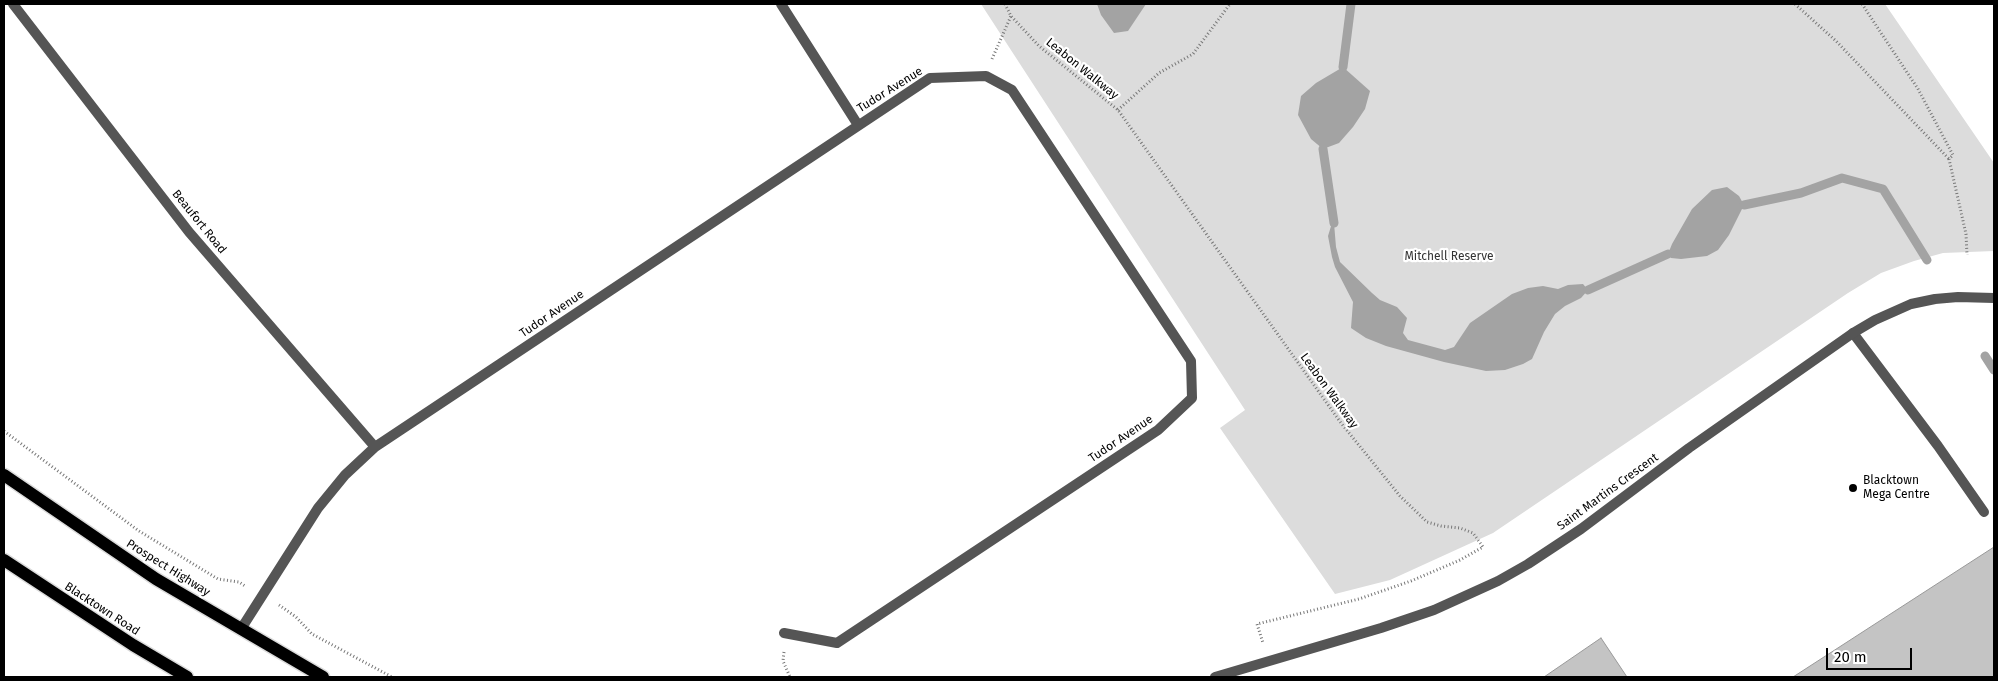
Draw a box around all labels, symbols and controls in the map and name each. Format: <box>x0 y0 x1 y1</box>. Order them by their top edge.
street label: Leabon Walkway <box>1043 35 1121 103</box>
street label: Tudor Avenue <box>855 64 925 116</box>
street label: Beaufort Road <box>169 187 229 257</box>
park label: Mitchell Reserve <box>1404 250 1494 264</box>
street label: Tudor Avenue <box>517 287 587 341</box>
street label: Leabon Walkway <box>1297 351 1361 431</box>
street label: Tudor Avenue <box>1086 412 1156 466</box>
street label: Saint Martins Crescent <box>1555 451 1661 533</box>
place label: Blacktown Mega Centre <box>1863 474 1930 502</box>
marker: Blacktown Mega Centre <box>1847 482 1859 494</box>
street label: Prospect Highway <box>123 536 213 600</box>
street label: Blacktown Road <box>62 579 142 639</box>
scale bar <box>1828 638 1914 670</box>
text: 20 m <box>1834 648 1867 666</box>

